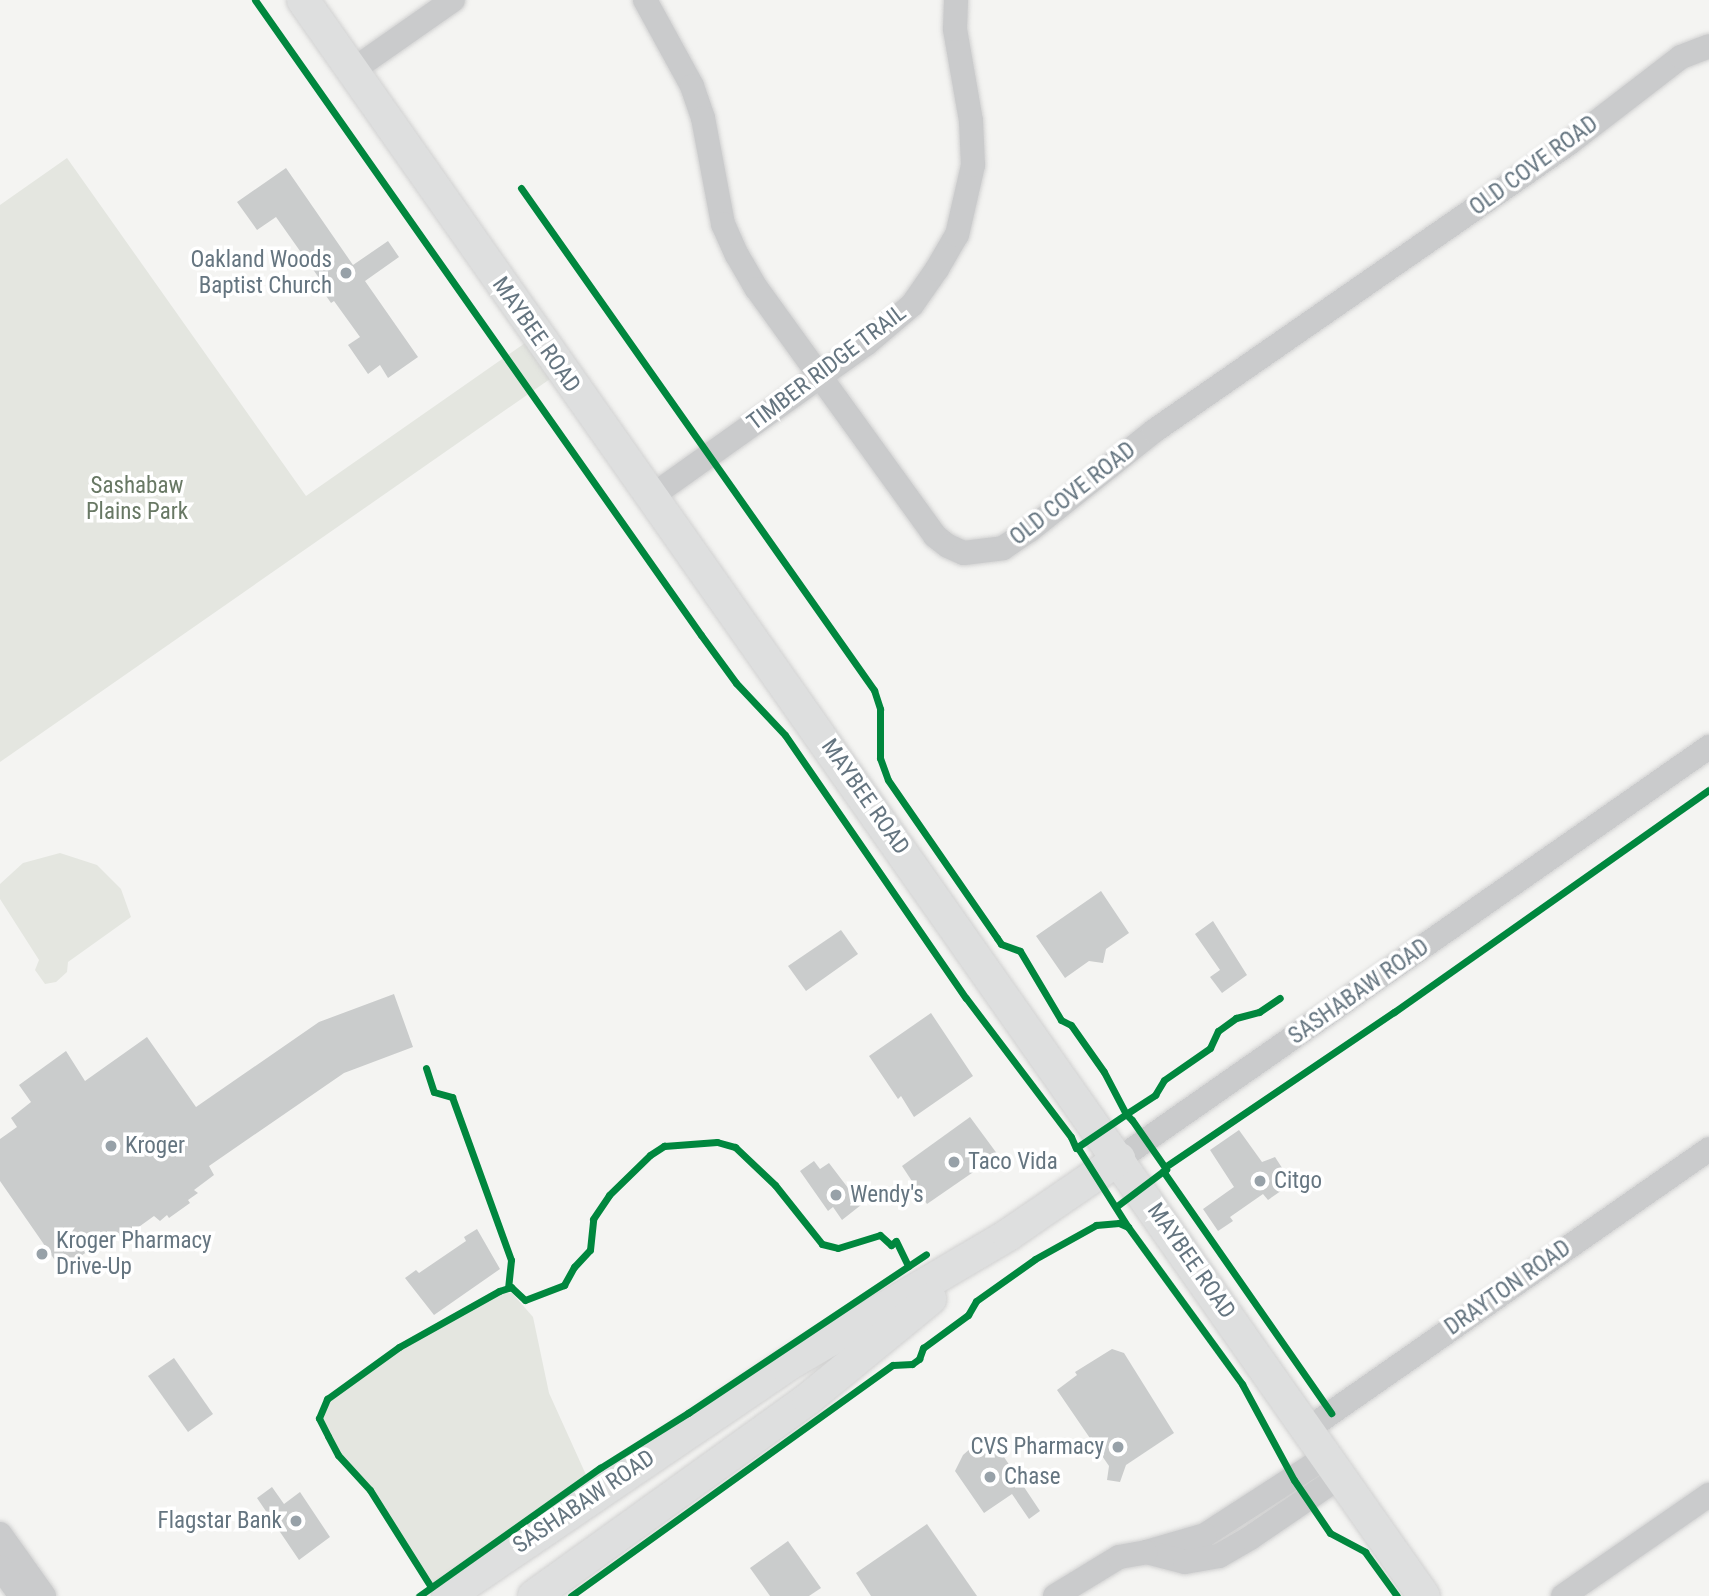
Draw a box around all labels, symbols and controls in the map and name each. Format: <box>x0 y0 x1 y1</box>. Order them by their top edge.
street label: OLD COVE ROAD <box>1465 110 1603 222</box>
place label: Oakland Woods Baptist Church <box>191 246 332 300</box>
marker: Oakland Woods Baptist Church <box>338 265 354 281</box>
street label: MAYBEE ROAD <box>486 272 586 398</box>
street label: TIMBER RIDGE TRAIL <box>742 299 912 437</box>
street label: OLD COVE ROAD <box>1005 436 1141 552</box>
park label: Sashabaw Plains Park <box>86 472 188 526</box>
street label: MAYBEE ROAD <box>815 734 915 860</box>
street label: SASHABAW ROAD <box>1284 933 1434 1051</box>
place label: Kroger <box>125 1132 185 1160</box>
marker: Kroger <box>103 1138 119 1154</box>
place label: Taco Vida <box>968 1148 1058 1176</box>
marker: Taco Vida <box>946 1154 962 1170</box>
place label: Citgo <box>1274 1167 1322 1195</box>
marker: Citgo <box>1252 1173 1268 1189</box>
place label: Wendy's <box>850 1181 924 1209</box>
marker: Wendy's <box>828 1187 844 1203</box>
street label: MAYBEE ROAD <box>1141 1198 1241 1324</box>
place label: Kroger Pharmacy Drive-Up <box>56 1227 212 1281</box>
street label: DRAYTON ROAD <box>1440 1235 1576 1341</box>
marker: Kroger Pharmacy Drive-Up <box>34 1246 50 1262</box>
place label: CVS Pharmacy <box>970 1433 1104 1461</box>
marker: CVS Pharmacy <box>1110 1439 1126 1455</box>
street label: SASHABAW ROAD <box>508 1444 660 1560</box>
place label: Chase <box>1004 1463 1060 1491</box>
marker: Chase <box>982 1469 998 1485</box>
place label: Flagstar Bank <box>158 1507 282 1535</box>
marker: Flagstar Bank <box>288 1513 304 1529</box>

